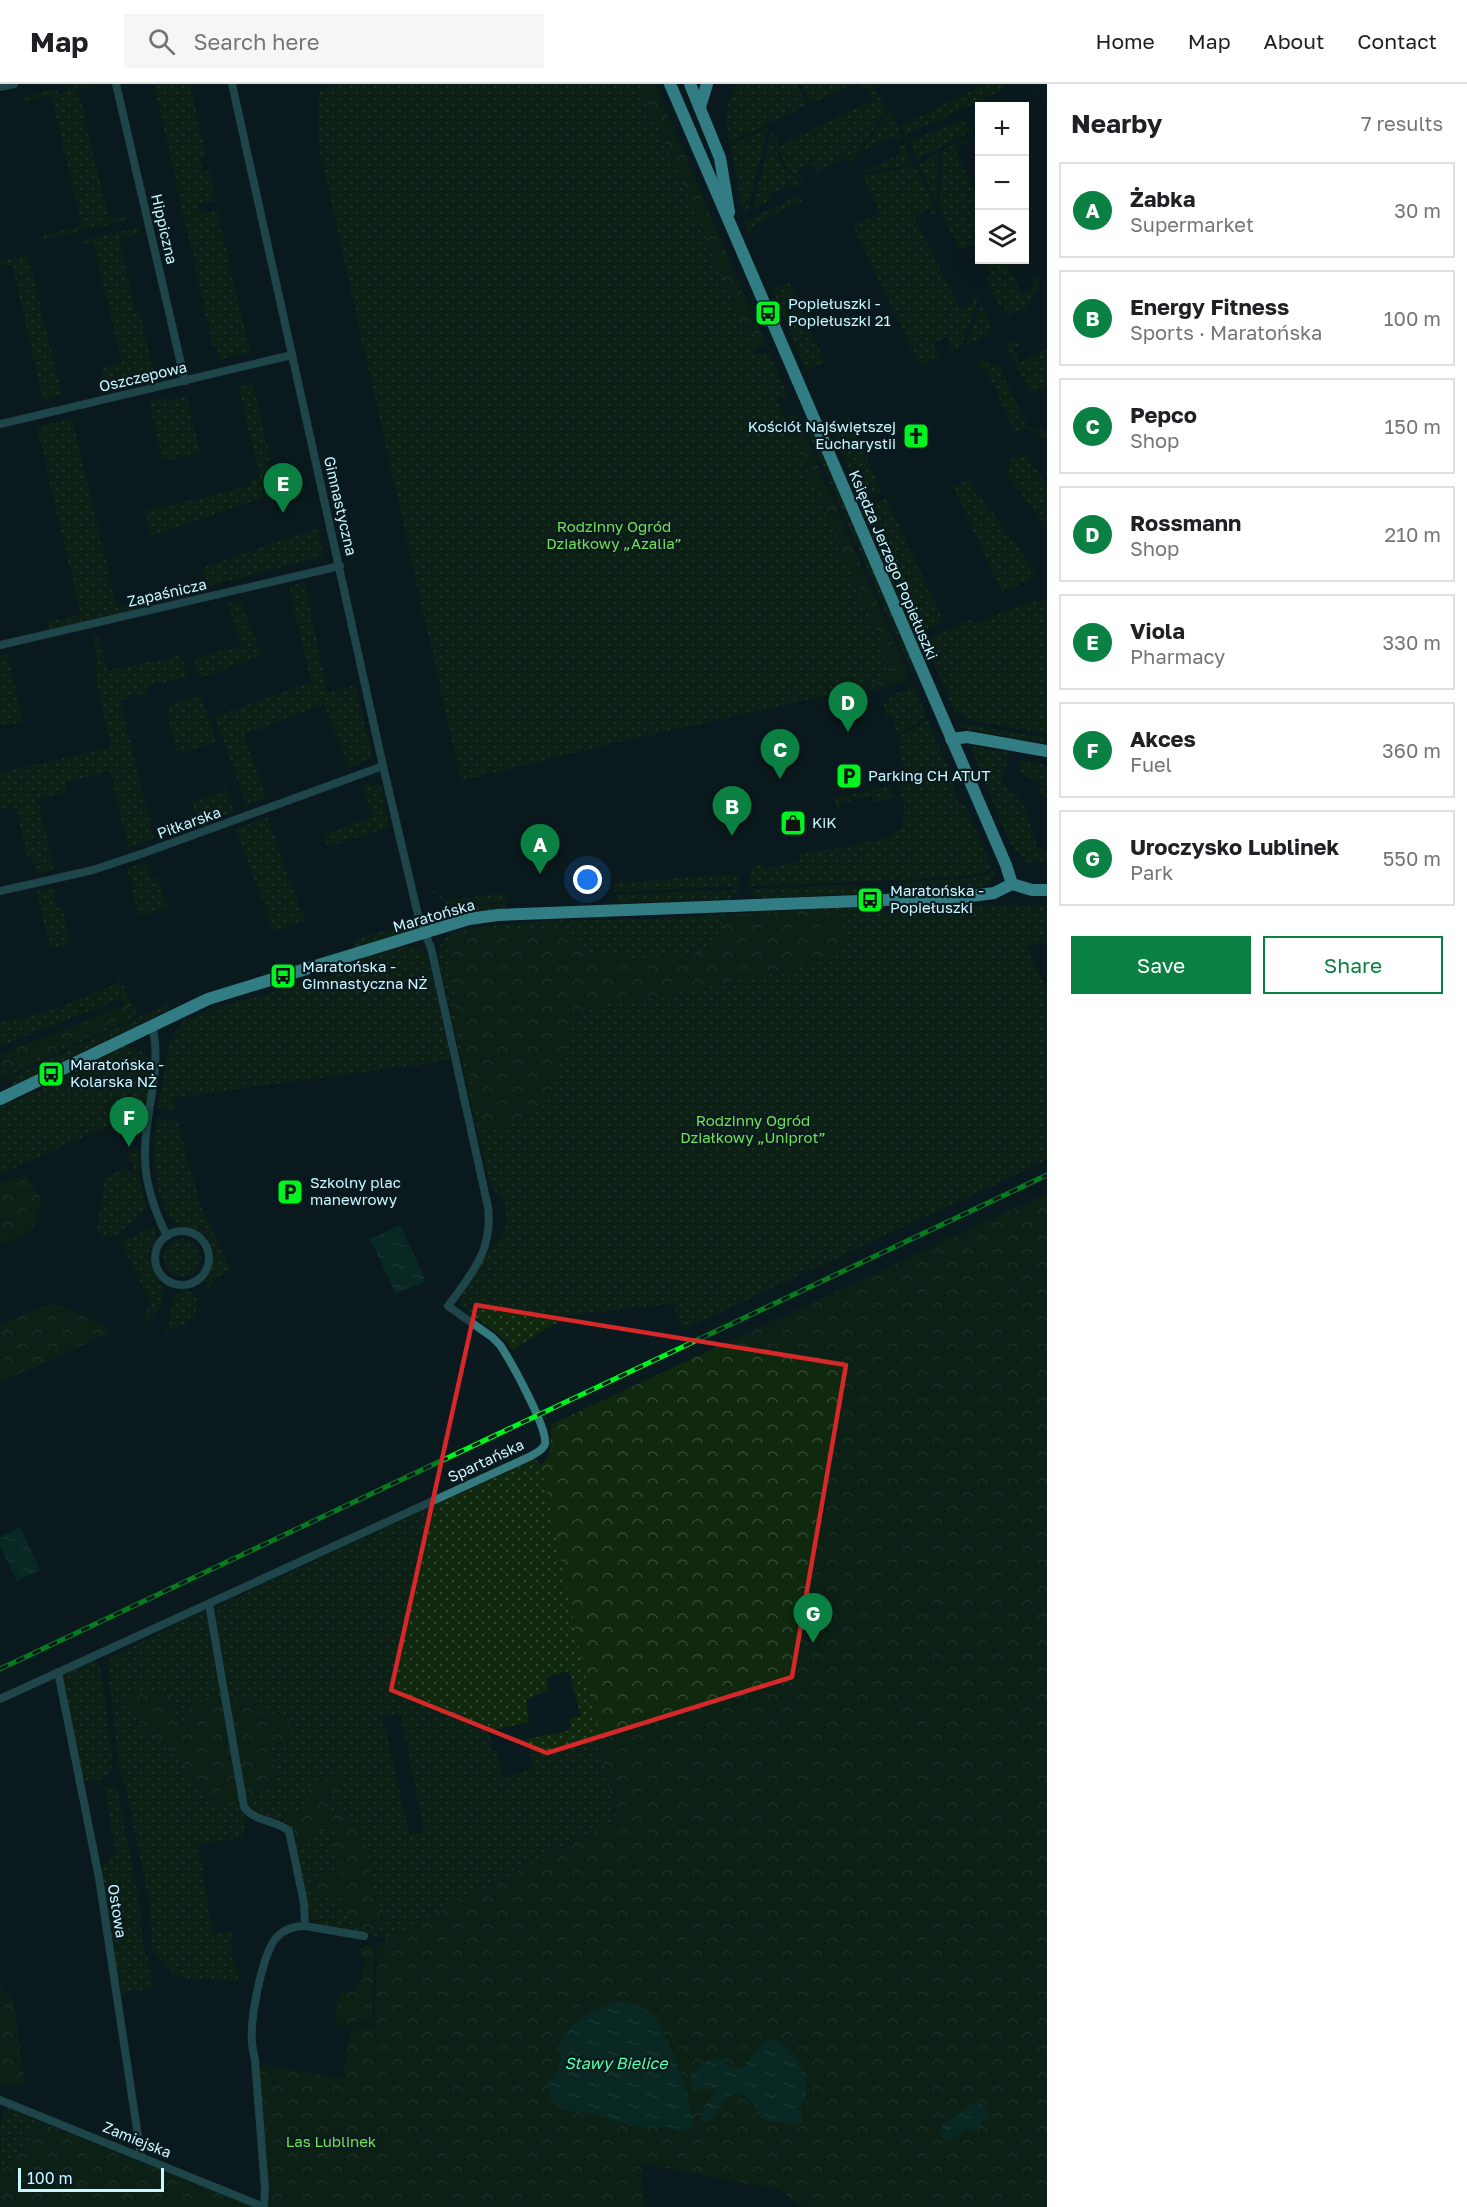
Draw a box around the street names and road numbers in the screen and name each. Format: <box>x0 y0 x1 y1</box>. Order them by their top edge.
street label: Hippiczna <box>148 192 182 266</box>
street label: Oszczepowa <box>97 357 188 395</box>
street label: Gimnastyczna <box>321 454 361 557</box>
street label: Księdza Jerzego Popiełuszki <box>846 467 942 662</box>
street label: Zapaśnicza <box>125 574 208 610</box>
street label: Piłkarska <box>154 802 223 842</box>
street label: Maratońska <box>391 895 477 935</box>
street label: Spartańska <box>445 1435 526 1486</box>
street label: Ostowa <box>105 1883 131 1939</box>
street label: Zamiejska <box>101 2117 174 2161</box>

